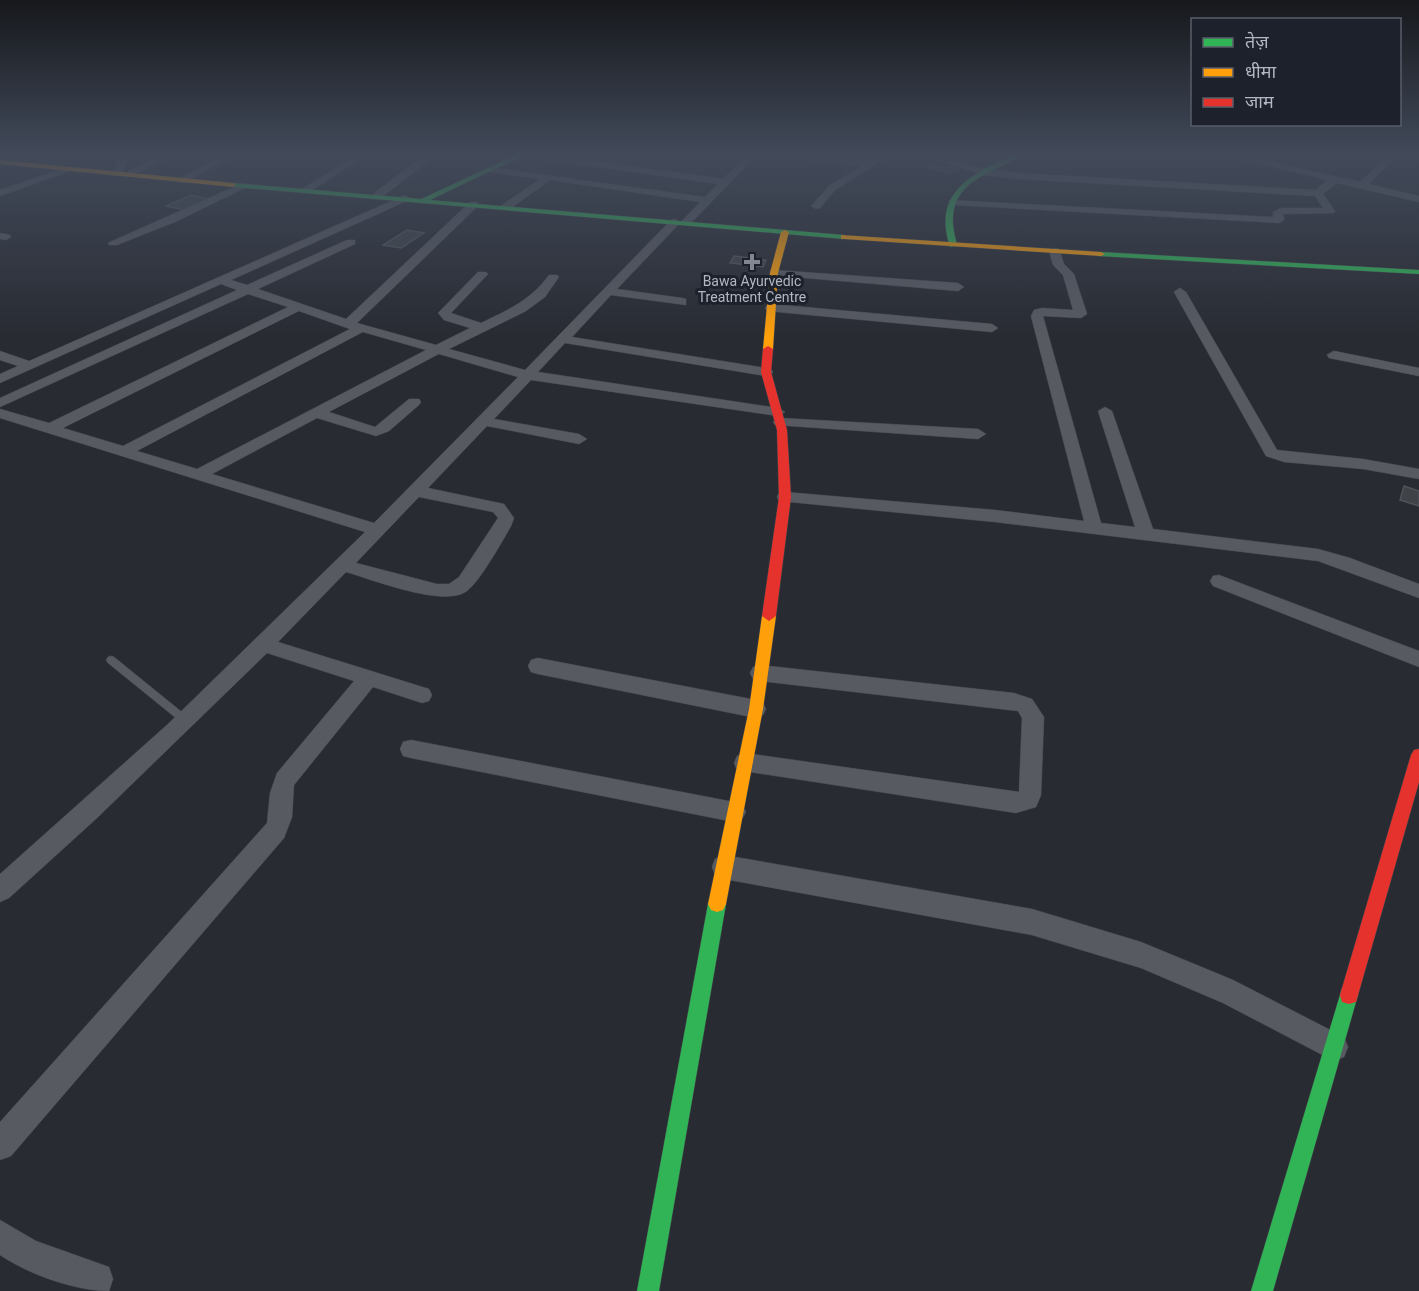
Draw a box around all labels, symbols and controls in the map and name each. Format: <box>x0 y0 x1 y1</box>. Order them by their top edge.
legend <box>1191 18 1401 126</box>
text: तेज़ <box>1245 31 1269 52</box>
text: धीमा <box>1245 61 1276 82</box>
text: जाम <box>1245 91 1275 112</box>
marker: Bawa Ayurvedic Treatment Centre <box>743 253 761 271</box>
place label: Bawa Ayurvedic Treatment Centre <box>698 273 806 305</box>

